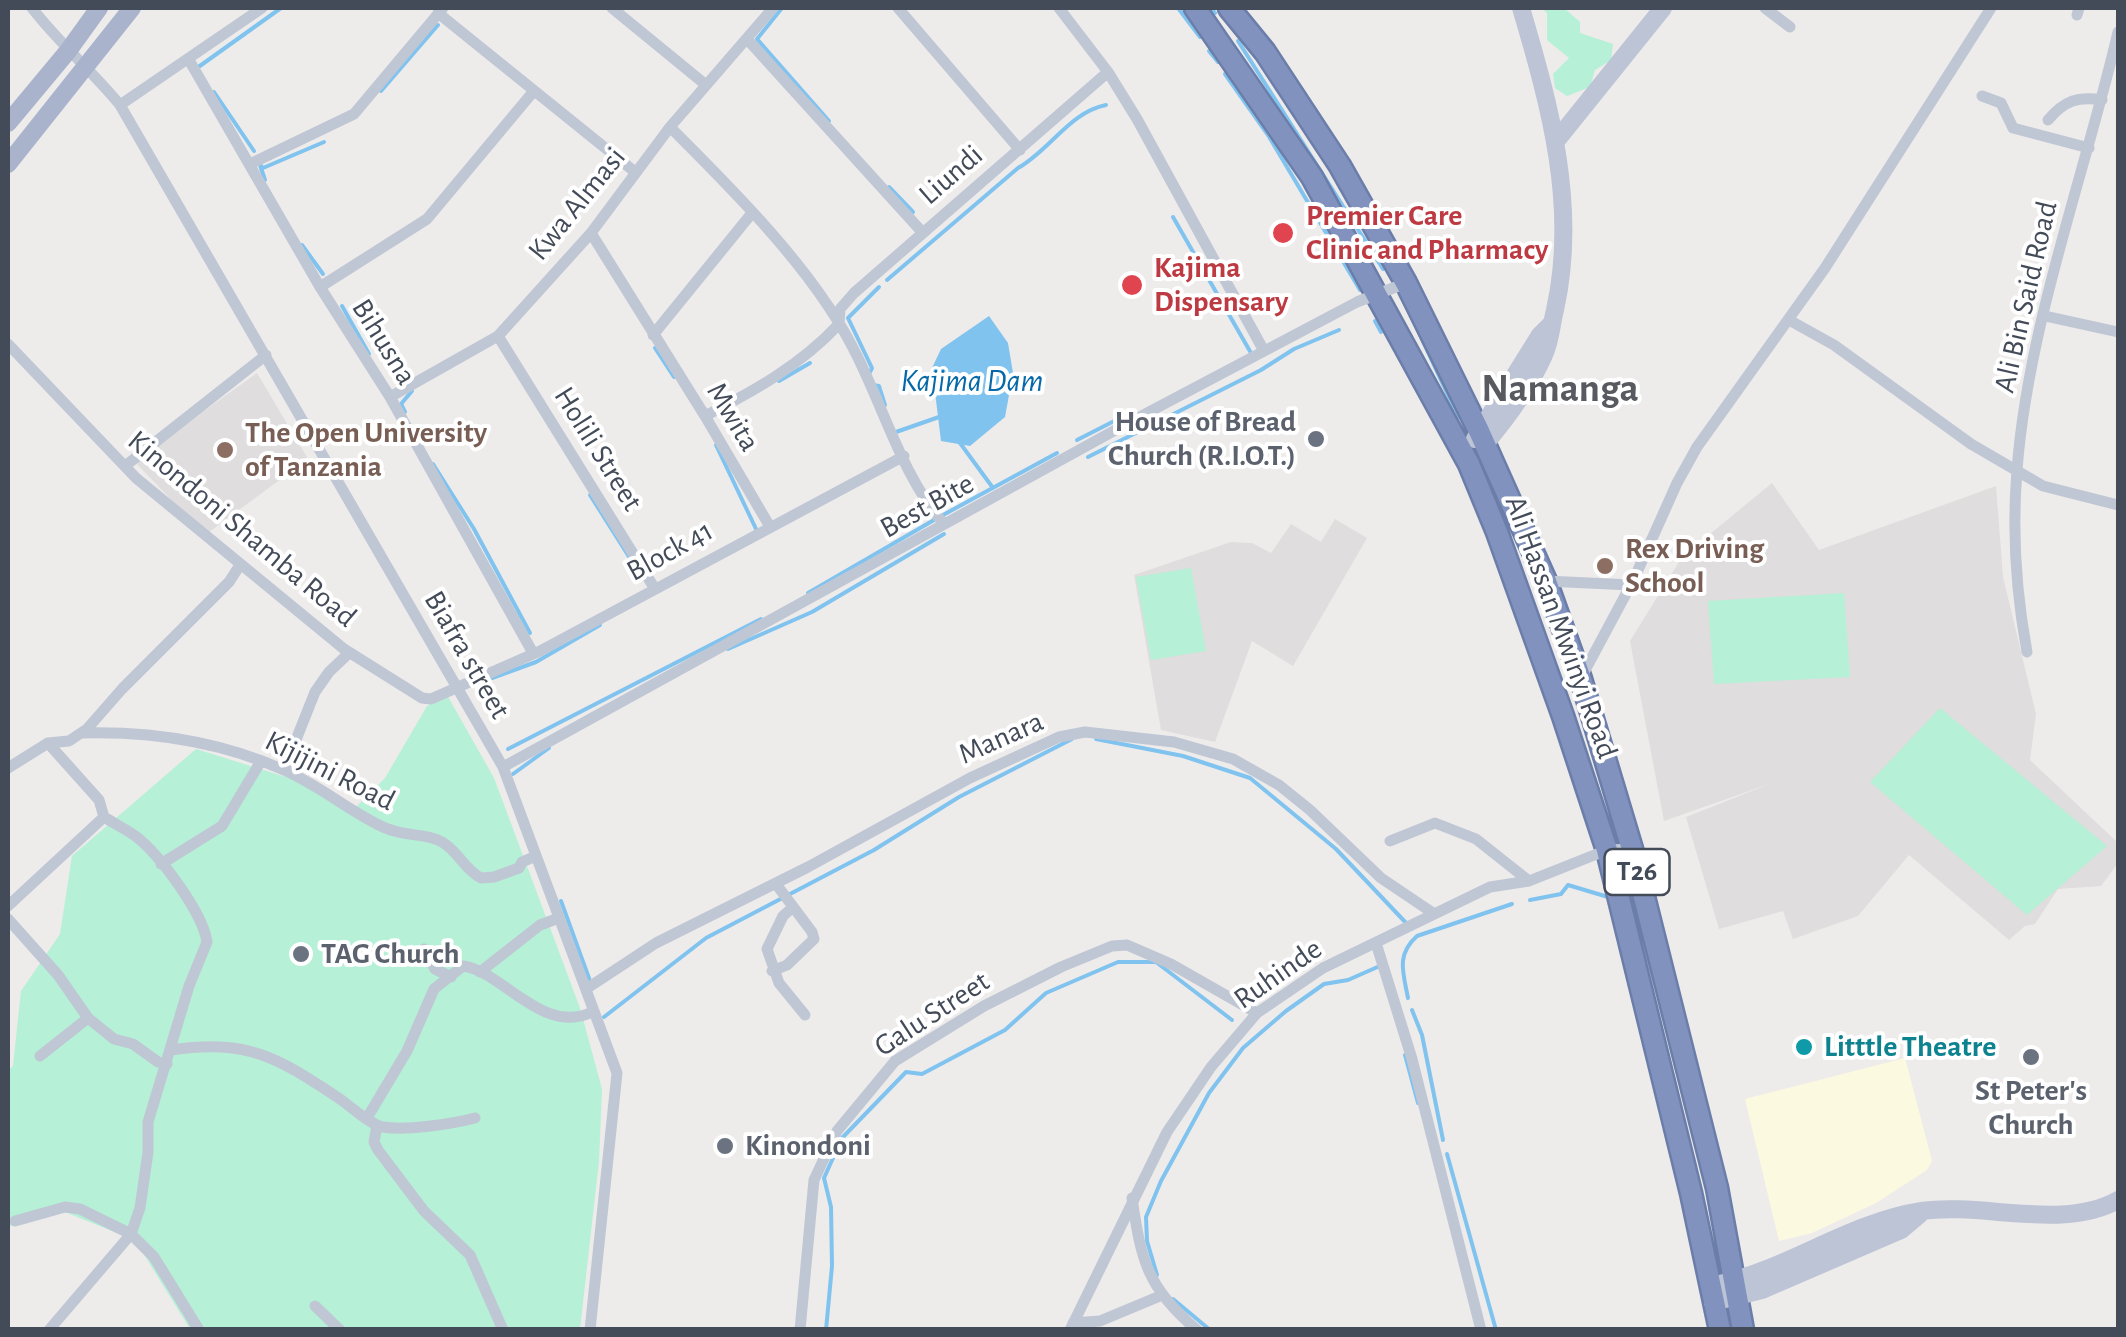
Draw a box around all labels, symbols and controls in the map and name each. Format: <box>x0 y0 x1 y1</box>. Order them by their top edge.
street label: Liundi <box>912 137 990 213</box>
street label: Kwa Almasi <box>520 140 634 268</box>
place label: Premier Care Clinic and Pharmacy <box>1306 198 1548 268</box>
street label: Ali Bin Said Road <box>1986 198 2066 396</box>
marker: Premier Care Clinic and Pharmacy <box>1270 220 1296 246</box>
place label: Kajima Dispensary <box>1154 250 1288 320</box>
marker: Kajima Dispensary <box>1119 272 1145 298</box>
street label: Bihusna <box>344 292 424 392</box>
water label: Kajima Dam <box>901 362 1043 400</box>
district label: Namanga <box>1481 365 1639 413</box>
street label: Mwita <box>699 376 767 458</box>
street label: Holili Street <box>546 380 650 518</box>
place label: House of Bread Church (R.I.O.T.) <box>1108 404 1296 474</box>
place label: The Open University of Tanzania <box>245 415 487 486</box>
street label: Kinondoni Shamba Road <box>120 423 364 635</box>
marker: House of Bread Church (R.I.O.T.) <box>1305 428 1327 450</box>
marker: The Open University of Tanzania <box>214 439 236 461</box>
street label: Best Bite <box>874 466 980 546</box>
street label: Ali Hassan Mwinyi Road <box>1497 491 1625 763</box>
street label: Block 41 <box>621 513 719 589</box>
place label: Rex Driving School <box>1625 531 1764 602</box>
marker: Rex Driving School <box>1594 555 1616 577</box>
street label: Biafra street <box>416 585 518 725</box>
street label: Manara <box>953 703 1049 773</box>
street label: Kijijini Road <box>259 723 401 819</box>
road number: T26 <box>1604 849 1670 895</box>
street label: Ruhinde <box>1227 931 1329 1017</box>
place label: TAG Church <box>321 936 459 972</box>
marker: TAG Church <box>290 943 312 965</box>
street label: Galu Street <box>868 964 996 1064</box>
place label: Litttle Theatre <box>1824 1029 1996 1065</box>
marker: Litttle Theatre <box>1793 1036 1815 1058</box>
marker: St Peter's Church <box>2020 1046 2042 1068</box>
place label: St Peter's Church <box>1975 1073 2087 1144</box>
place label: Kinondoni <box>745 1128 871 1164</box>
marker: Kinondoni <box>714 1135 736 1157</box>

